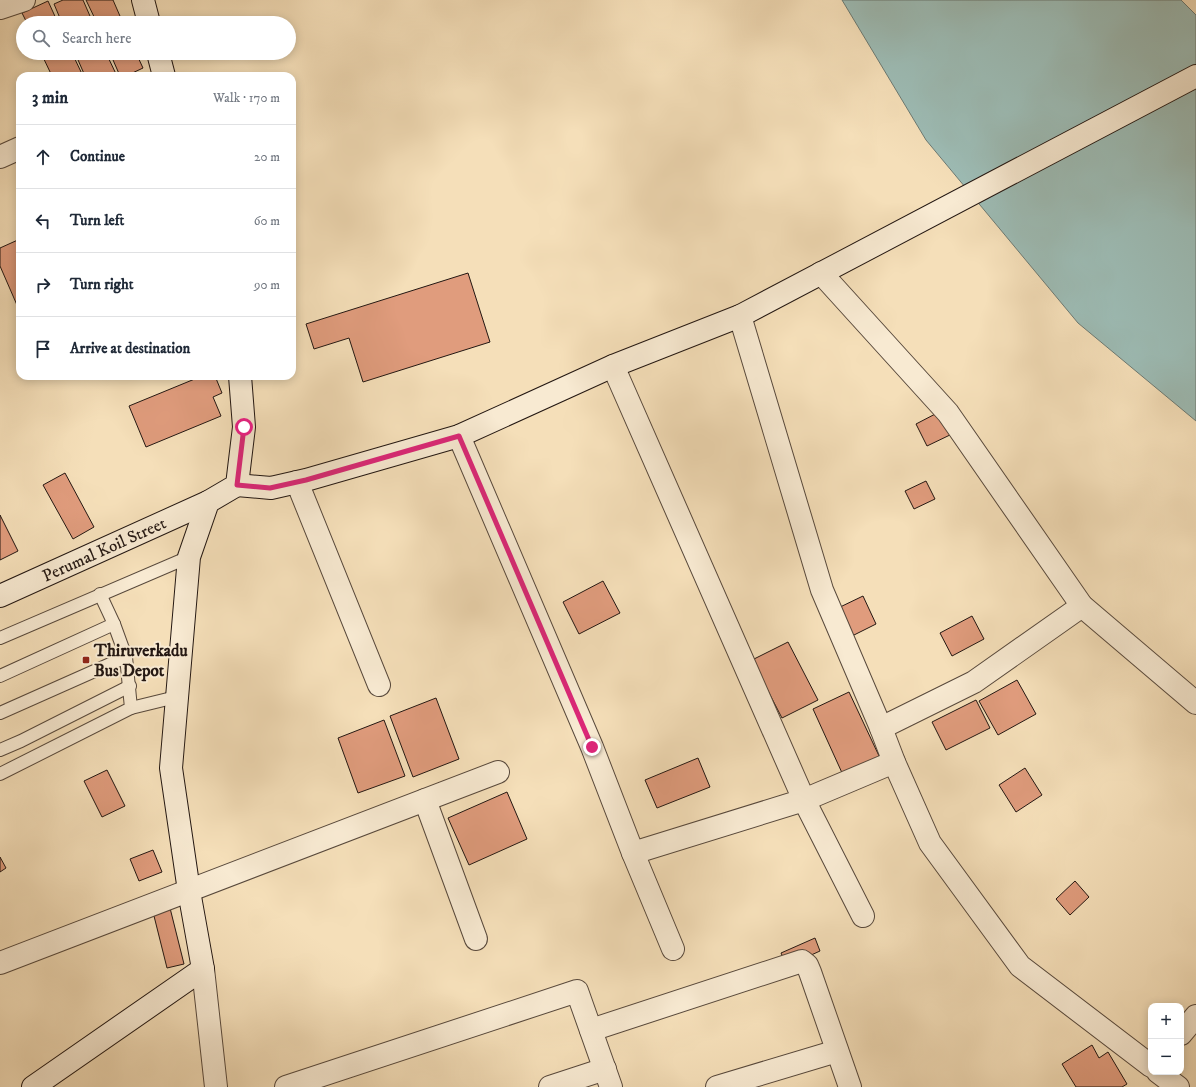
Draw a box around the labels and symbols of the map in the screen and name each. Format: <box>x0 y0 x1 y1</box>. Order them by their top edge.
route start <box>235 418 253 436</box>
street label: Perumal Koil Street <box>39 512 170 587</box>
place label: Thiruverkadu Bus Depot <box>93 640 188 682</box>
marker: Thiruverkadu Bus Depot <box>81 655 91 665</box>
route end <box>583 738 601 756</box>

